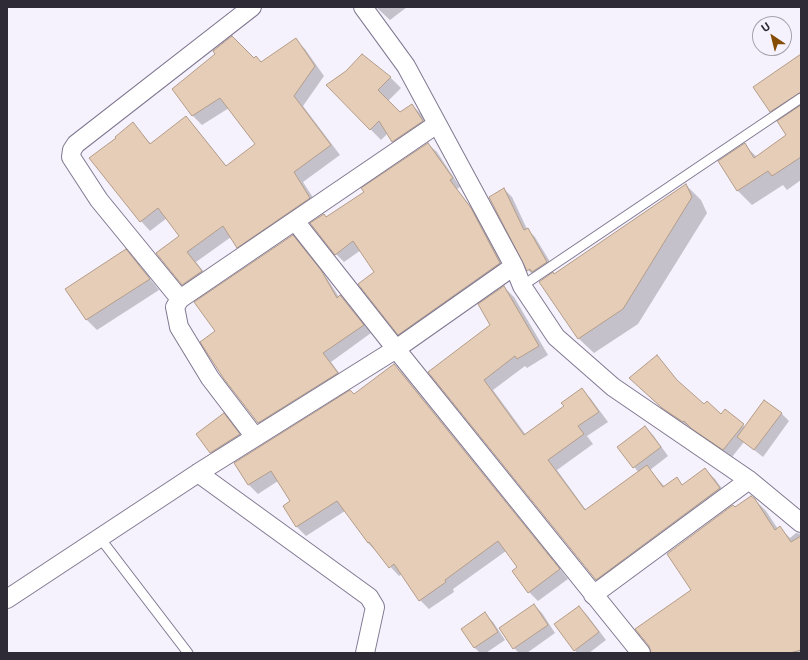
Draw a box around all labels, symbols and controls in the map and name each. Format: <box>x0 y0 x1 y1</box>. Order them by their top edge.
north arrow <box>752 16 792 56</box>
text: U <box>758 18 773 35</box>

